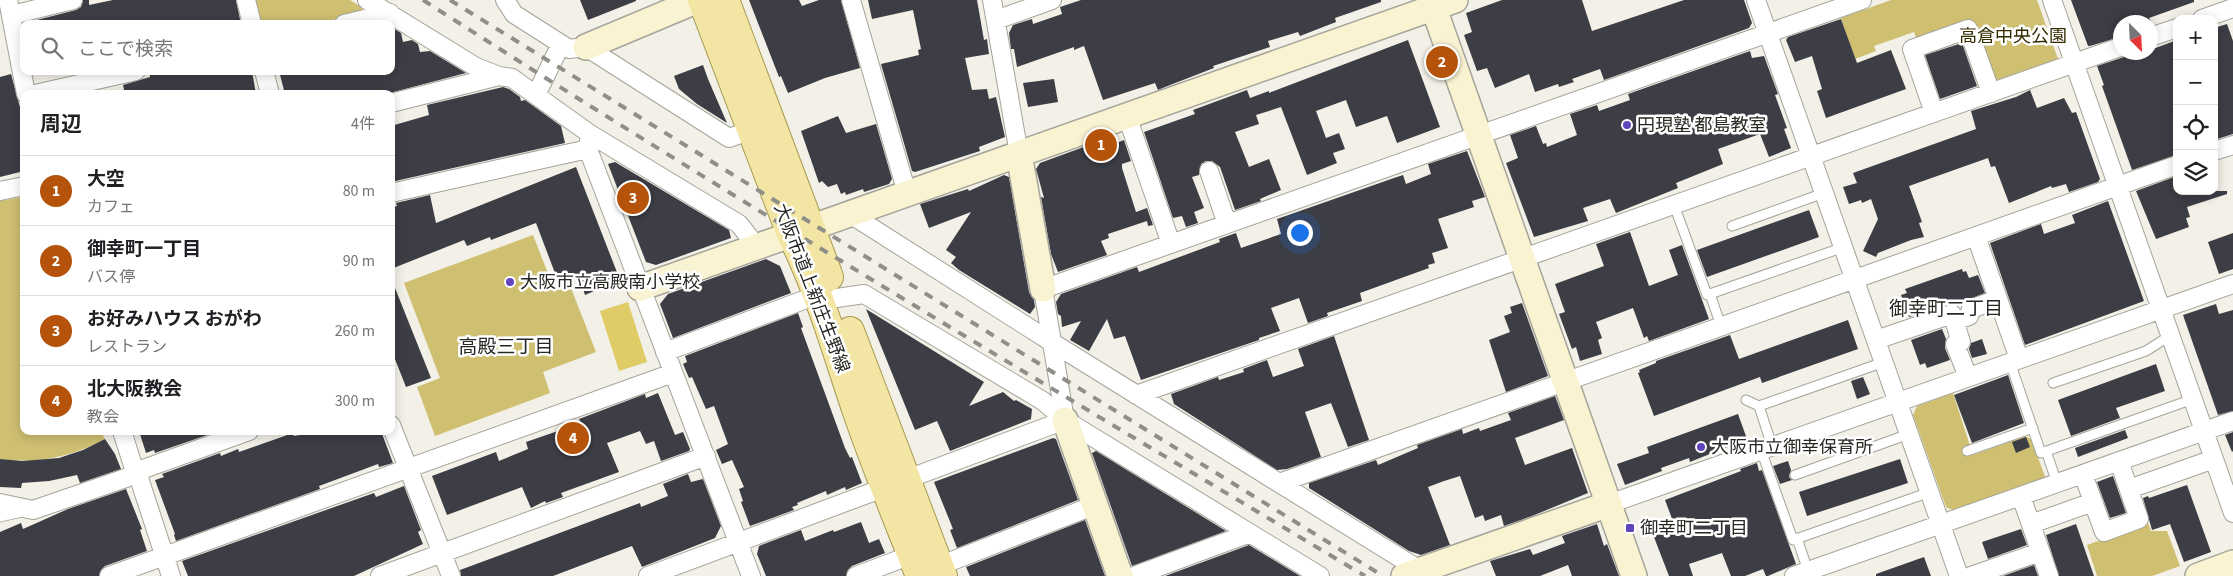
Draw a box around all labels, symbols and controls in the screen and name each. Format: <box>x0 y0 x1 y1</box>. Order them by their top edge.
north arrow <box>2113 15 2158 60</box>
map controls <box>2173 15 2218 195</box>
button: + <box>2173 15 2218 60</box>
search box <box>20 20 395 75</box>
park label: 高倉中央公園 <box>1959 24 2067 49</box>
icon: search <box>38 34 66 62</box>
text: ここで検索 <box>78 36 173 63</box>
pin: 2 <box>1426 43 1458 81</box>
button: − <box>2173 60 2218 105</box>
button: locate <box>2173 105 2218 150</box>
text: 周辺 <box>40 109 82 139</box>
text: 4件 <box>351 113 375 135</box>
place label: 円現塾 都島教室 <box>1637 113 1767 138</box>
marker: 円現塾 都島教室 <box>1621 119 1633 131</box>
pin: 1 <box>1085 126 1117 164</box>
button: layers <box>2173 150 2218 195</box>
text: 大空 <box>87 166 125 193</box>
pin: 3 <box>617 179 649 217</box>
text: 1 <box>52 180 60 202</box>
text: 80 m <box>343 180 375 202</box>
text: カフェ <box>87 196 135 218</box>
street label: 大阪市道上新庄生野線 <box>768 200 855 377</box>
your location <box>1287 220 1313 246</box>
text: 御幸町一丁目 <box>87 236 201 263</box>
text: 2 <box>52 250 60 272</box>
text: 90 m <box>343 250 375 272</box>
text: バス停 <box>87 266 135 288</box>
place label: 大阪市立高殿南小学校 <box>520 270 700 295</box>
marker: 大阪市立高殿南小学校 <box>504 276 516 288</box>
district label: 御幸町二丁目 <box>1889 296 2003 323</box>
text: お好みハウス おがわ <box>87 306 262 333</box>
text: 3 <box>52 320 60 342</box>
text: 260 m <box>335 320 375 342</box>
district label: 高殿三丁目 <box>458 334 554 361</box>
text: レストラン <box>87 336 167 358</box>
text: 北大阪教会 <box>87 376 182 403</box>
text: 4 <box>52 390 60 412</box>
text: 300 m <box>335 390 375 412</box>
text: 教会 <box>87 406 119 428</box>
pin: 4 <box>557 419 589 457</box>
place label: 大阪市立御幸保育所 <box>1711 435 1873 460</box>
marker: 大阪市立御幸保育所 <box>1695 441 1707 453</box>
place label: 御幸町二丁目 <box>1640 516 1748 541</box>
marker: 御幸町二丁目 <box>1624 522 1636 534</box>

